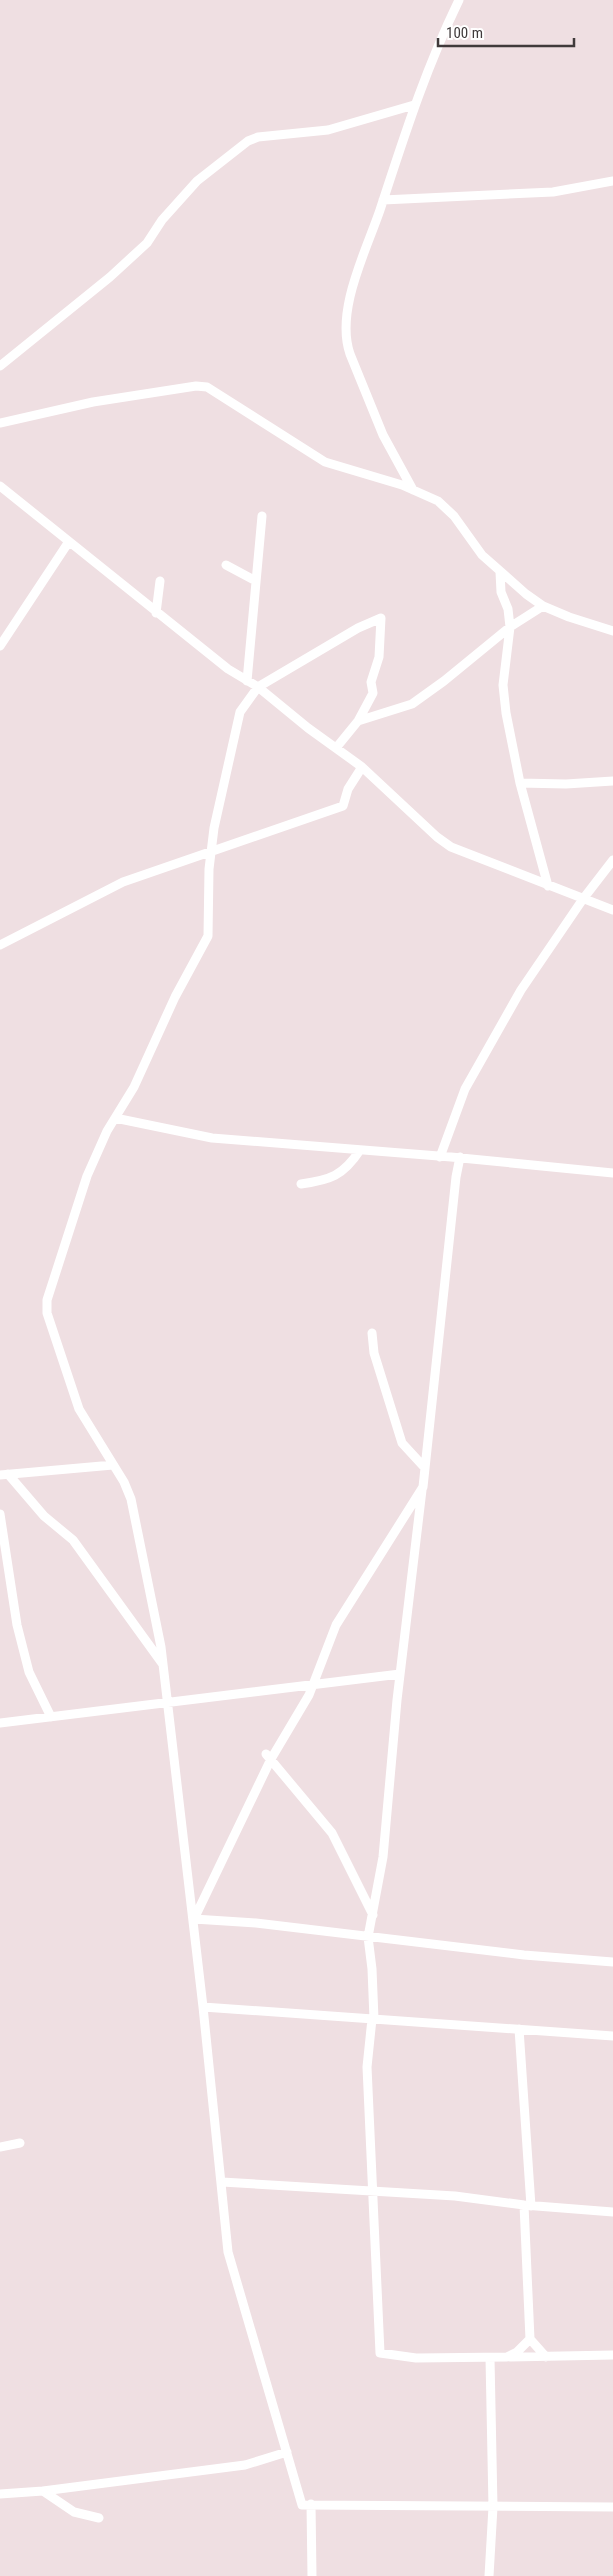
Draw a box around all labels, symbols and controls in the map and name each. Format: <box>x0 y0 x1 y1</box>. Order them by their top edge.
scale bar <box>438 15 574 47</box>
text: 100 m <box>446 24 483 42</box>

